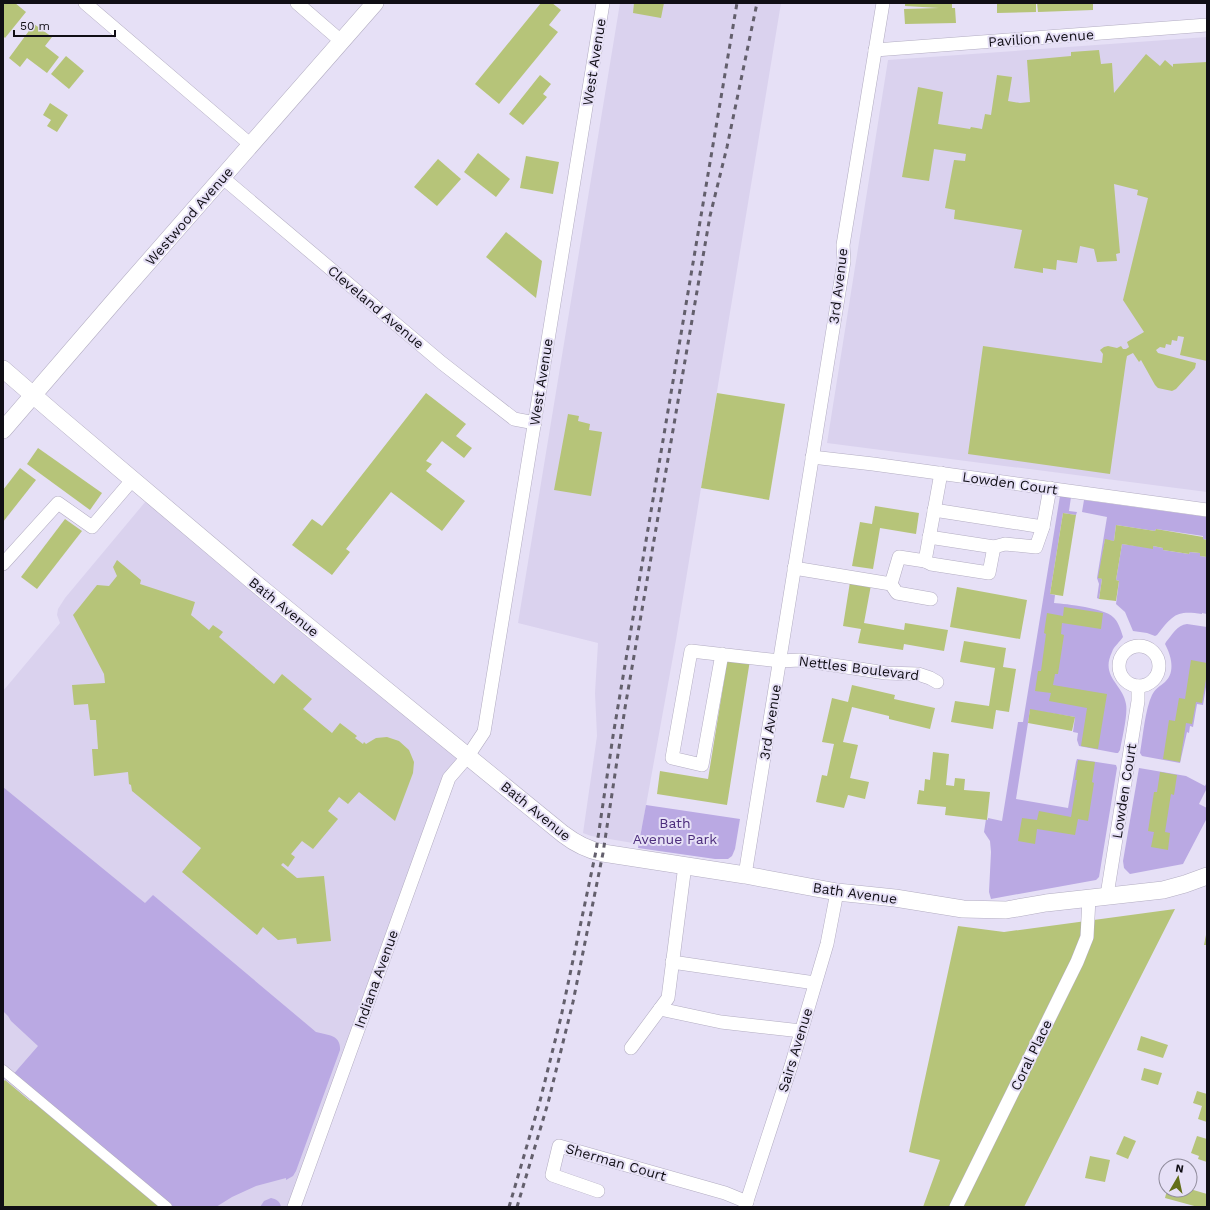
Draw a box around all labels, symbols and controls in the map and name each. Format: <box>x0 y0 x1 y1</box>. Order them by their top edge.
scale bar <box>14 12 115 38</box>
street label: West Avenue <box>579 17 609 107</box>
text: 50 m <box>20 19 50 33</box>
street label: Pavilion Avenue <box>988 26 1094 50</box>
street label: Westwood Avenue <box>142 164 236 268</box>
street label: 3rd Avenue <box>825 247 851 325</box>
street label: Cleveland Avenue <box>325 262 427 352</box>
street label: West Avenue <box>526 337 556 427</box>
street label: Lowden Court <box>961 468 1059 498</box>
street label: Bath Avenue <box>246 574 322 640</box>
street label: Nettles Boulevard <box>798 653 920 683</box>
street label: 3rd Avenue <box>756 683 784 761</box>
street label: Lowden Court <box>1109 742 1139 840</box>
street label: Bath Avenue <box>498 778 574 844</box>
park label: Bath Avenue Park <box>633 815 717 847</box>
street label: Bath Avenue <box>812 879 898 907</box>
street label: Indiana Avenue <box>351 928 401 1030</box>
street label: Sairs Avenue <box>775 1006 815 1094</box>
street label: Coral Place <box>1007 1017 1055 1093</box>
street label: Sherman Court <box>564 1140 668 1184</box>
north arrow <box>1158 1158 1198 1198</box>
text: N <box>1174 1162 1185 1176</box>

